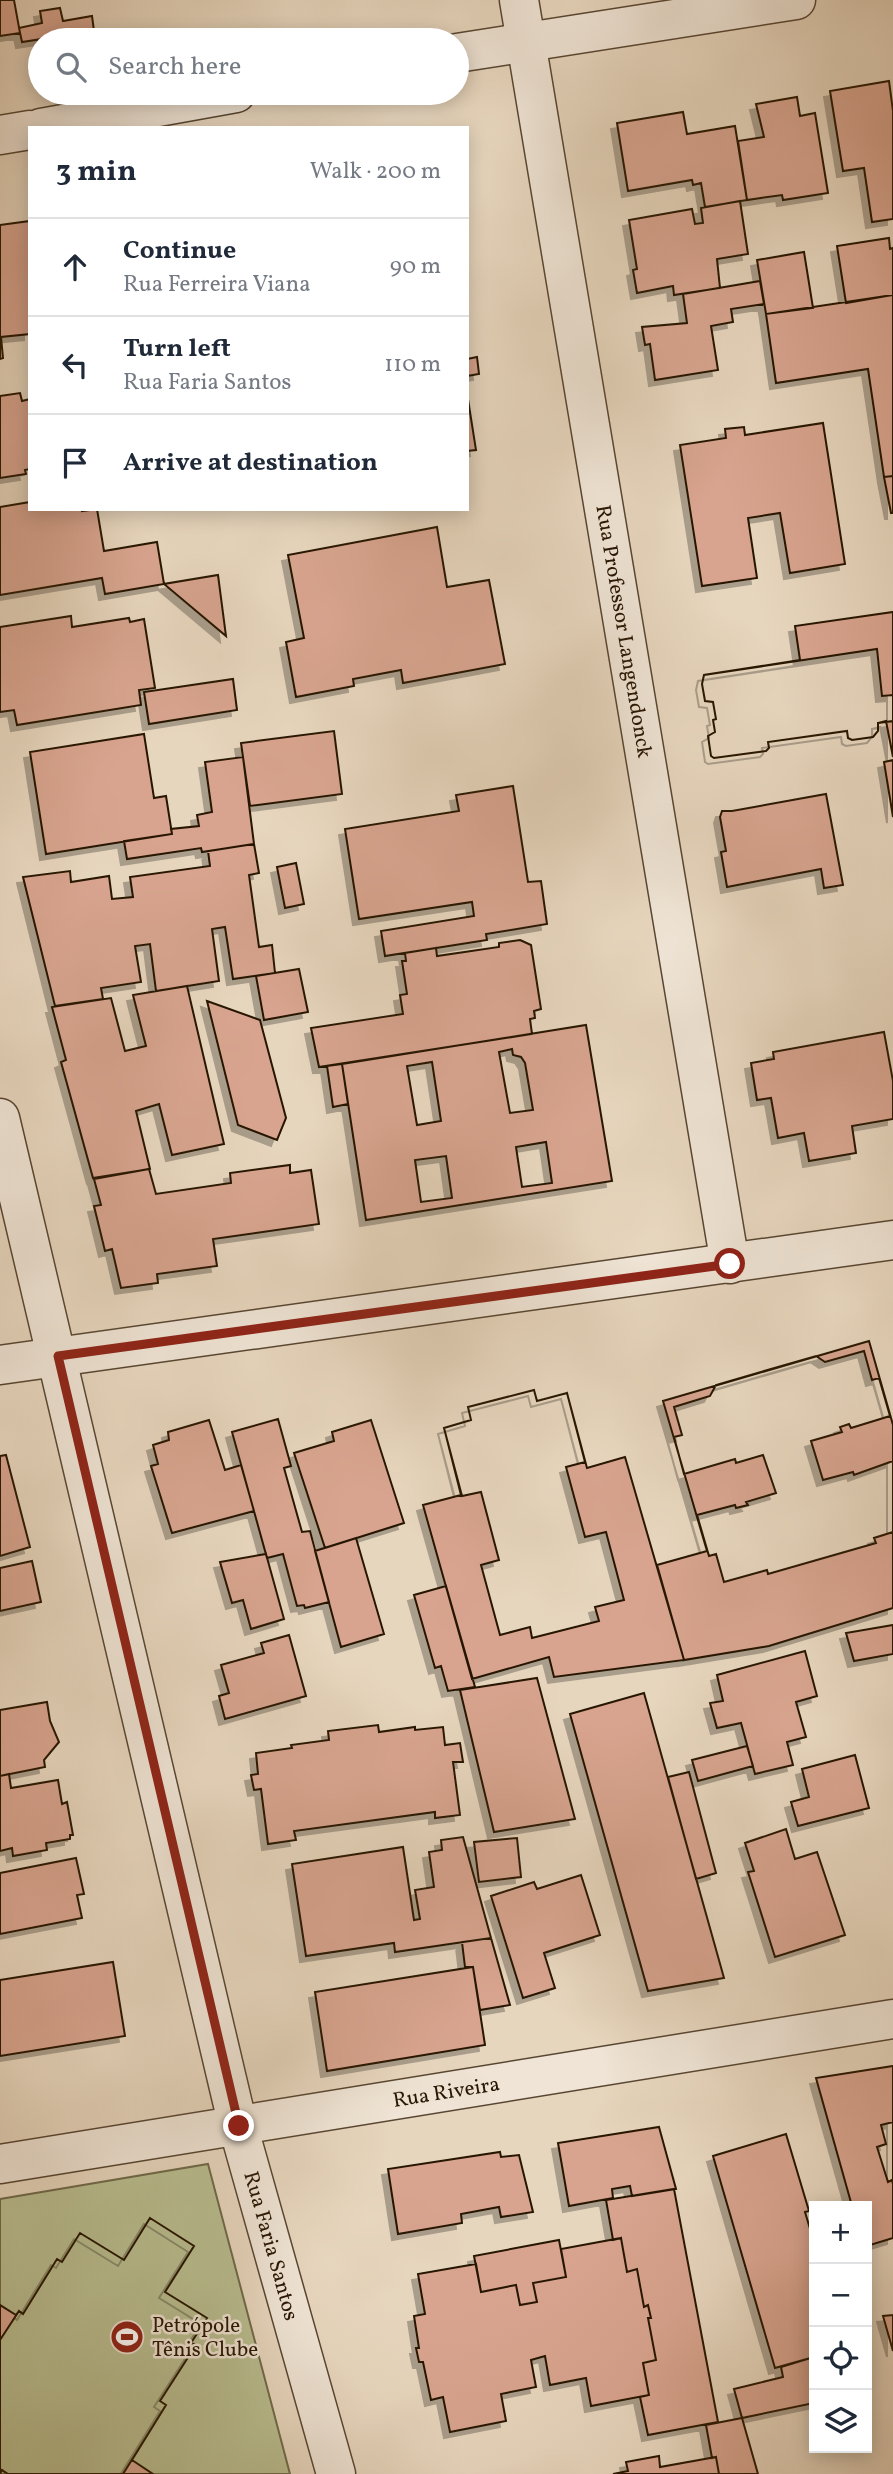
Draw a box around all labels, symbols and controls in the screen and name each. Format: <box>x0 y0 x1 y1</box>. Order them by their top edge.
search box <box>28 28 469 105</box>
icon: search <box>52 48 90 86</box>
text: Search here <box>108 49 241 85</box>
text: 3 min <box>56 151 137 193</box>
text: Walk · 200 m <box>310 156 441 188</box>
text: Continue <box>123 233 236 269</box>
icon: ahead <box>56 248 94 286</box>
text: 90 m <box>390 251 441 283</box>
text: Rua Ferreira Viana <box>123 269 311 301</box>
text: Turn left <box>123 331 231 367</box>
icon: left <box>56 346 94 384</box>
text: 110 m <box>384 349 441 381</box>
text: Rua Faria Santos <box>123 367 291 399</box>
icon: arrive <box>56 444 94 482</box>
text: Arrive at destination <box>123 445 378 481</box>
street label: Rua Professor Langendonck <box>587 503 658 761</box>
route start <box>714 1248 745 1279</box>
street label: Rua Riveira <box>391 2070 502 2116</box>
route end <box>223 2110 254 2141</box>
street label: Rua Faria Santos <box>235 2168 305 2324</box>
map controls <box>809 2201 872 2453</box>
button: + <box>809 2201 872 2264</box>
button: − <box>809 2264 872 2327</box>
place label: Petrópole Tênis Clube <box>152 2312 258 2365</box>
sports icon: Petrópole Tênis Clube <box>108 2318 146 2356</box>
button: locate <box>809 2327 872 2390</box>
button: layers <box>809 2390 872 2453</box>

